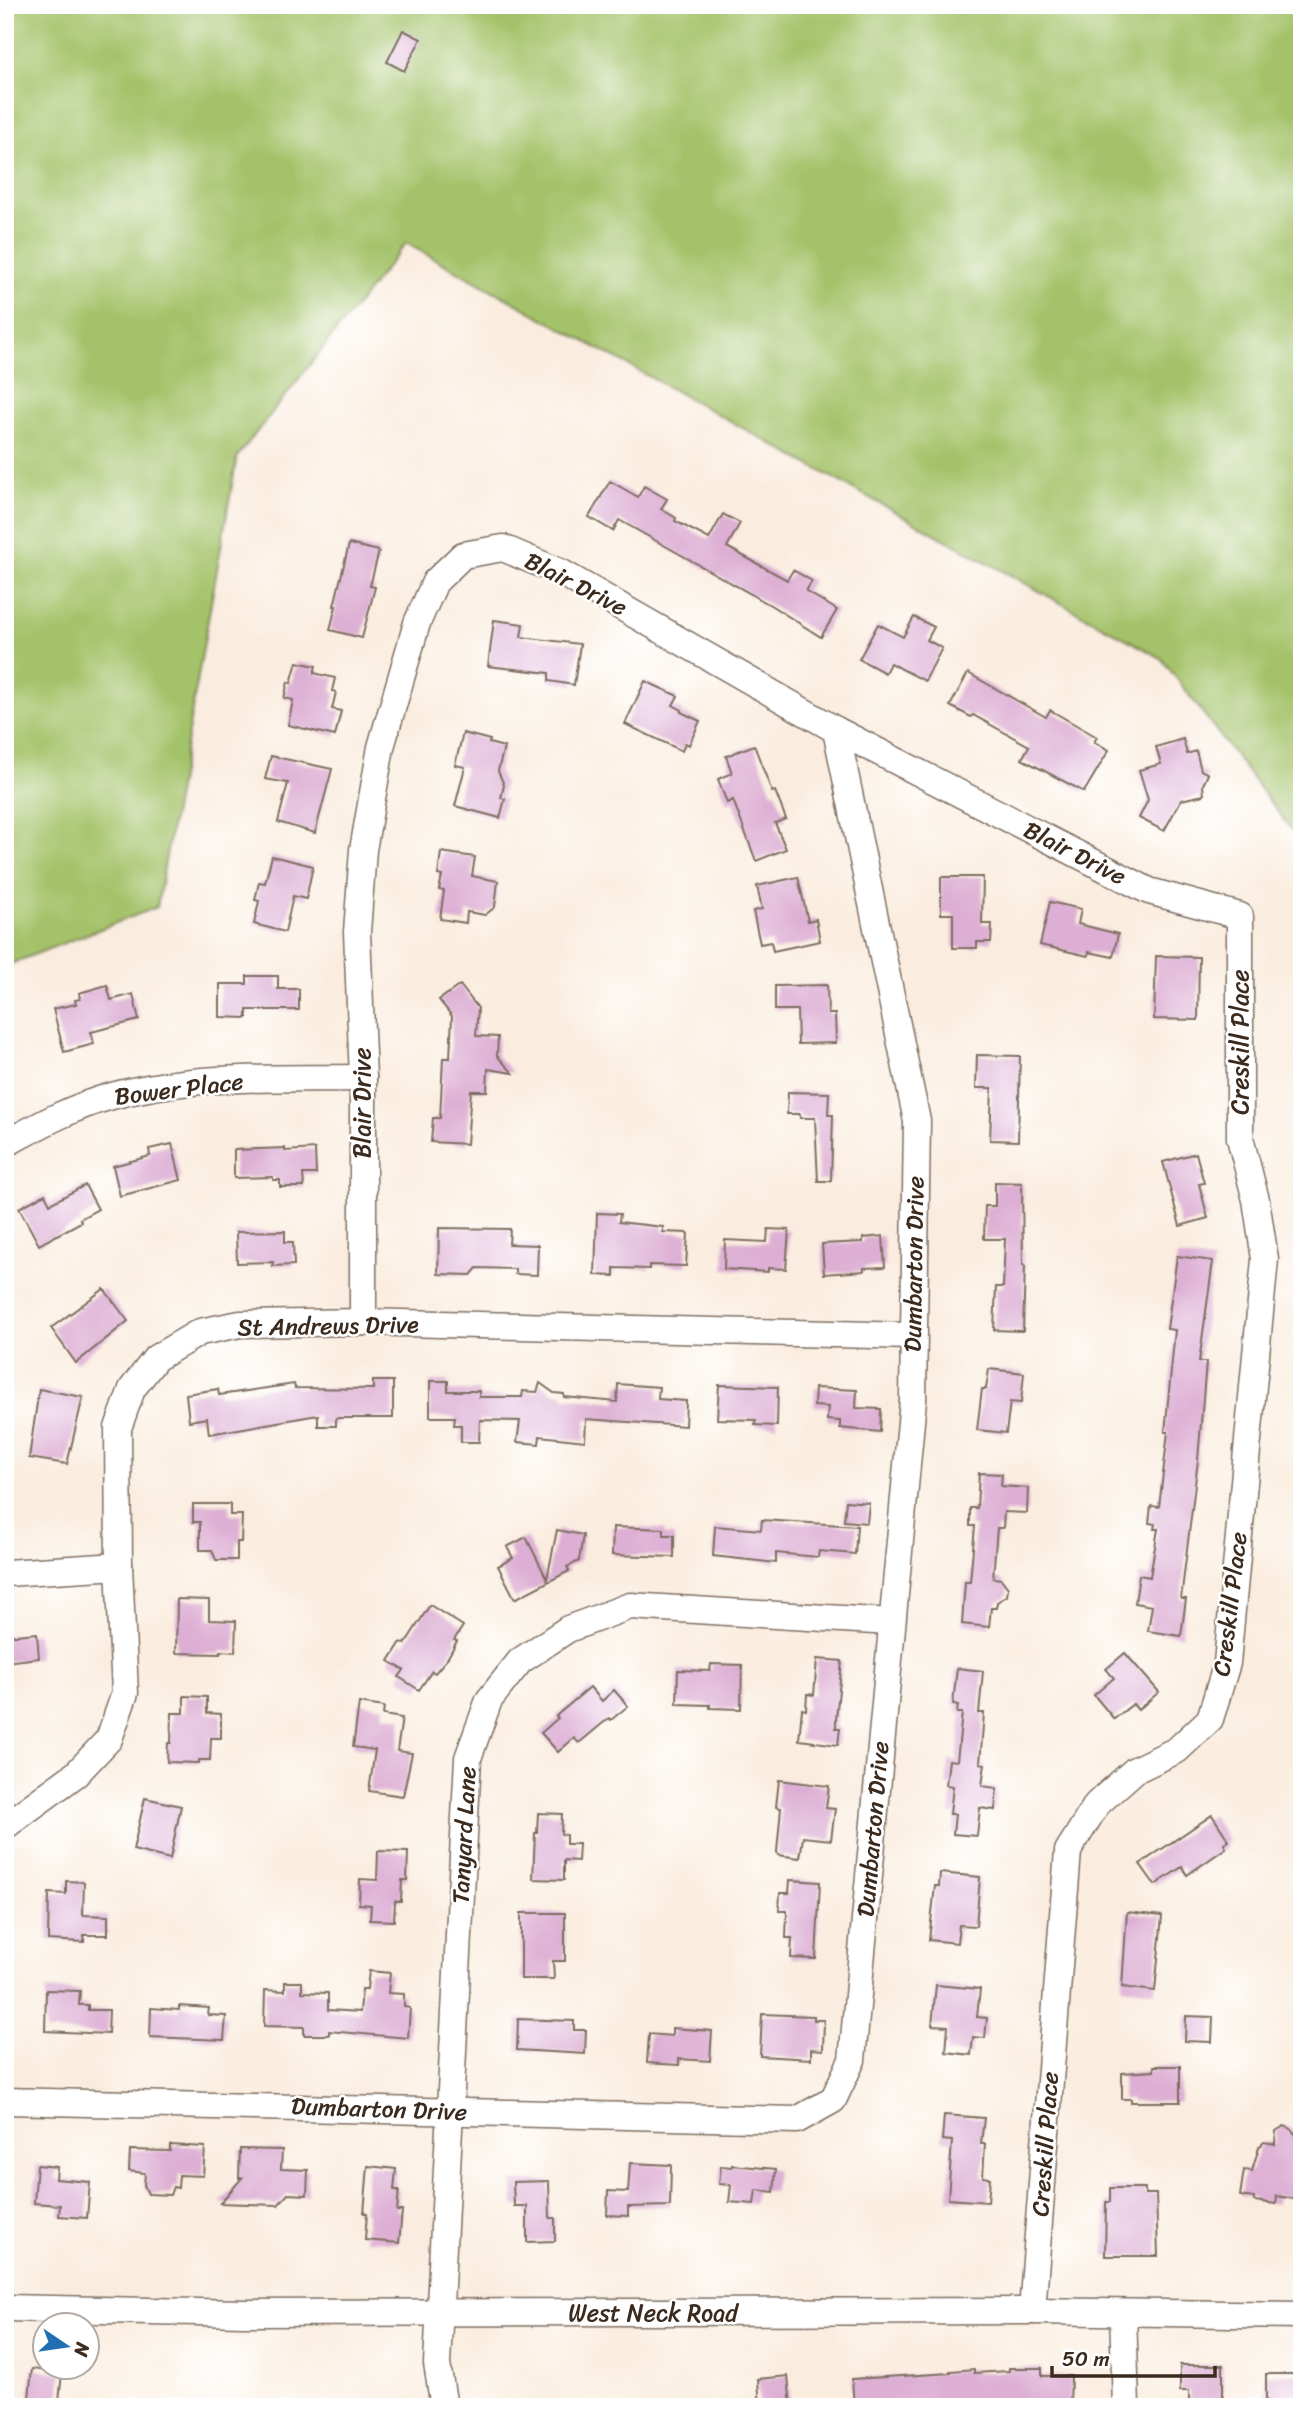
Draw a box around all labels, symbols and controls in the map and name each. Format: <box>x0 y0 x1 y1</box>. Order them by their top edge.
street label: Blair Drive <box>517 540 635 628</box>
street label: Blair Drive <box>1016 809 1134 897</box>
street label: Creskill Place <box>1219 969 1261 1115</box>
street label: Blair Drive <box>341 1047 383 1159</box>
street label: Bower Place <box>112 1060 246 1118</box>
street label: Dumbarton Drive <box>891 1176 937 1352</box>
street label: St Andrews Drive <box>237 1303 420 1349</box>
street label: Creskill Place <box>1200 1529 1260 1679</box>
street label: Dumbarton Drive <box>844 1739 902 1919</box>
street label: Tanyard Lane <box>439 1765 489 1905</box>
street label: Creskill Place <box>1019 2070 1071 2218</box>
street label: Dumbarton Drive <box>290 2085 468 2133</box>
street label: West Neck Road <box>568 2292 739 2334</box>
north arrow <box>32 2310 102 2380</box>
scale bar <box>1052 2335 1214 2379</box>
text: N <box>64 2339 100 2361</box>
text: 50 m <box>1062 2340 1110 2378</box>

